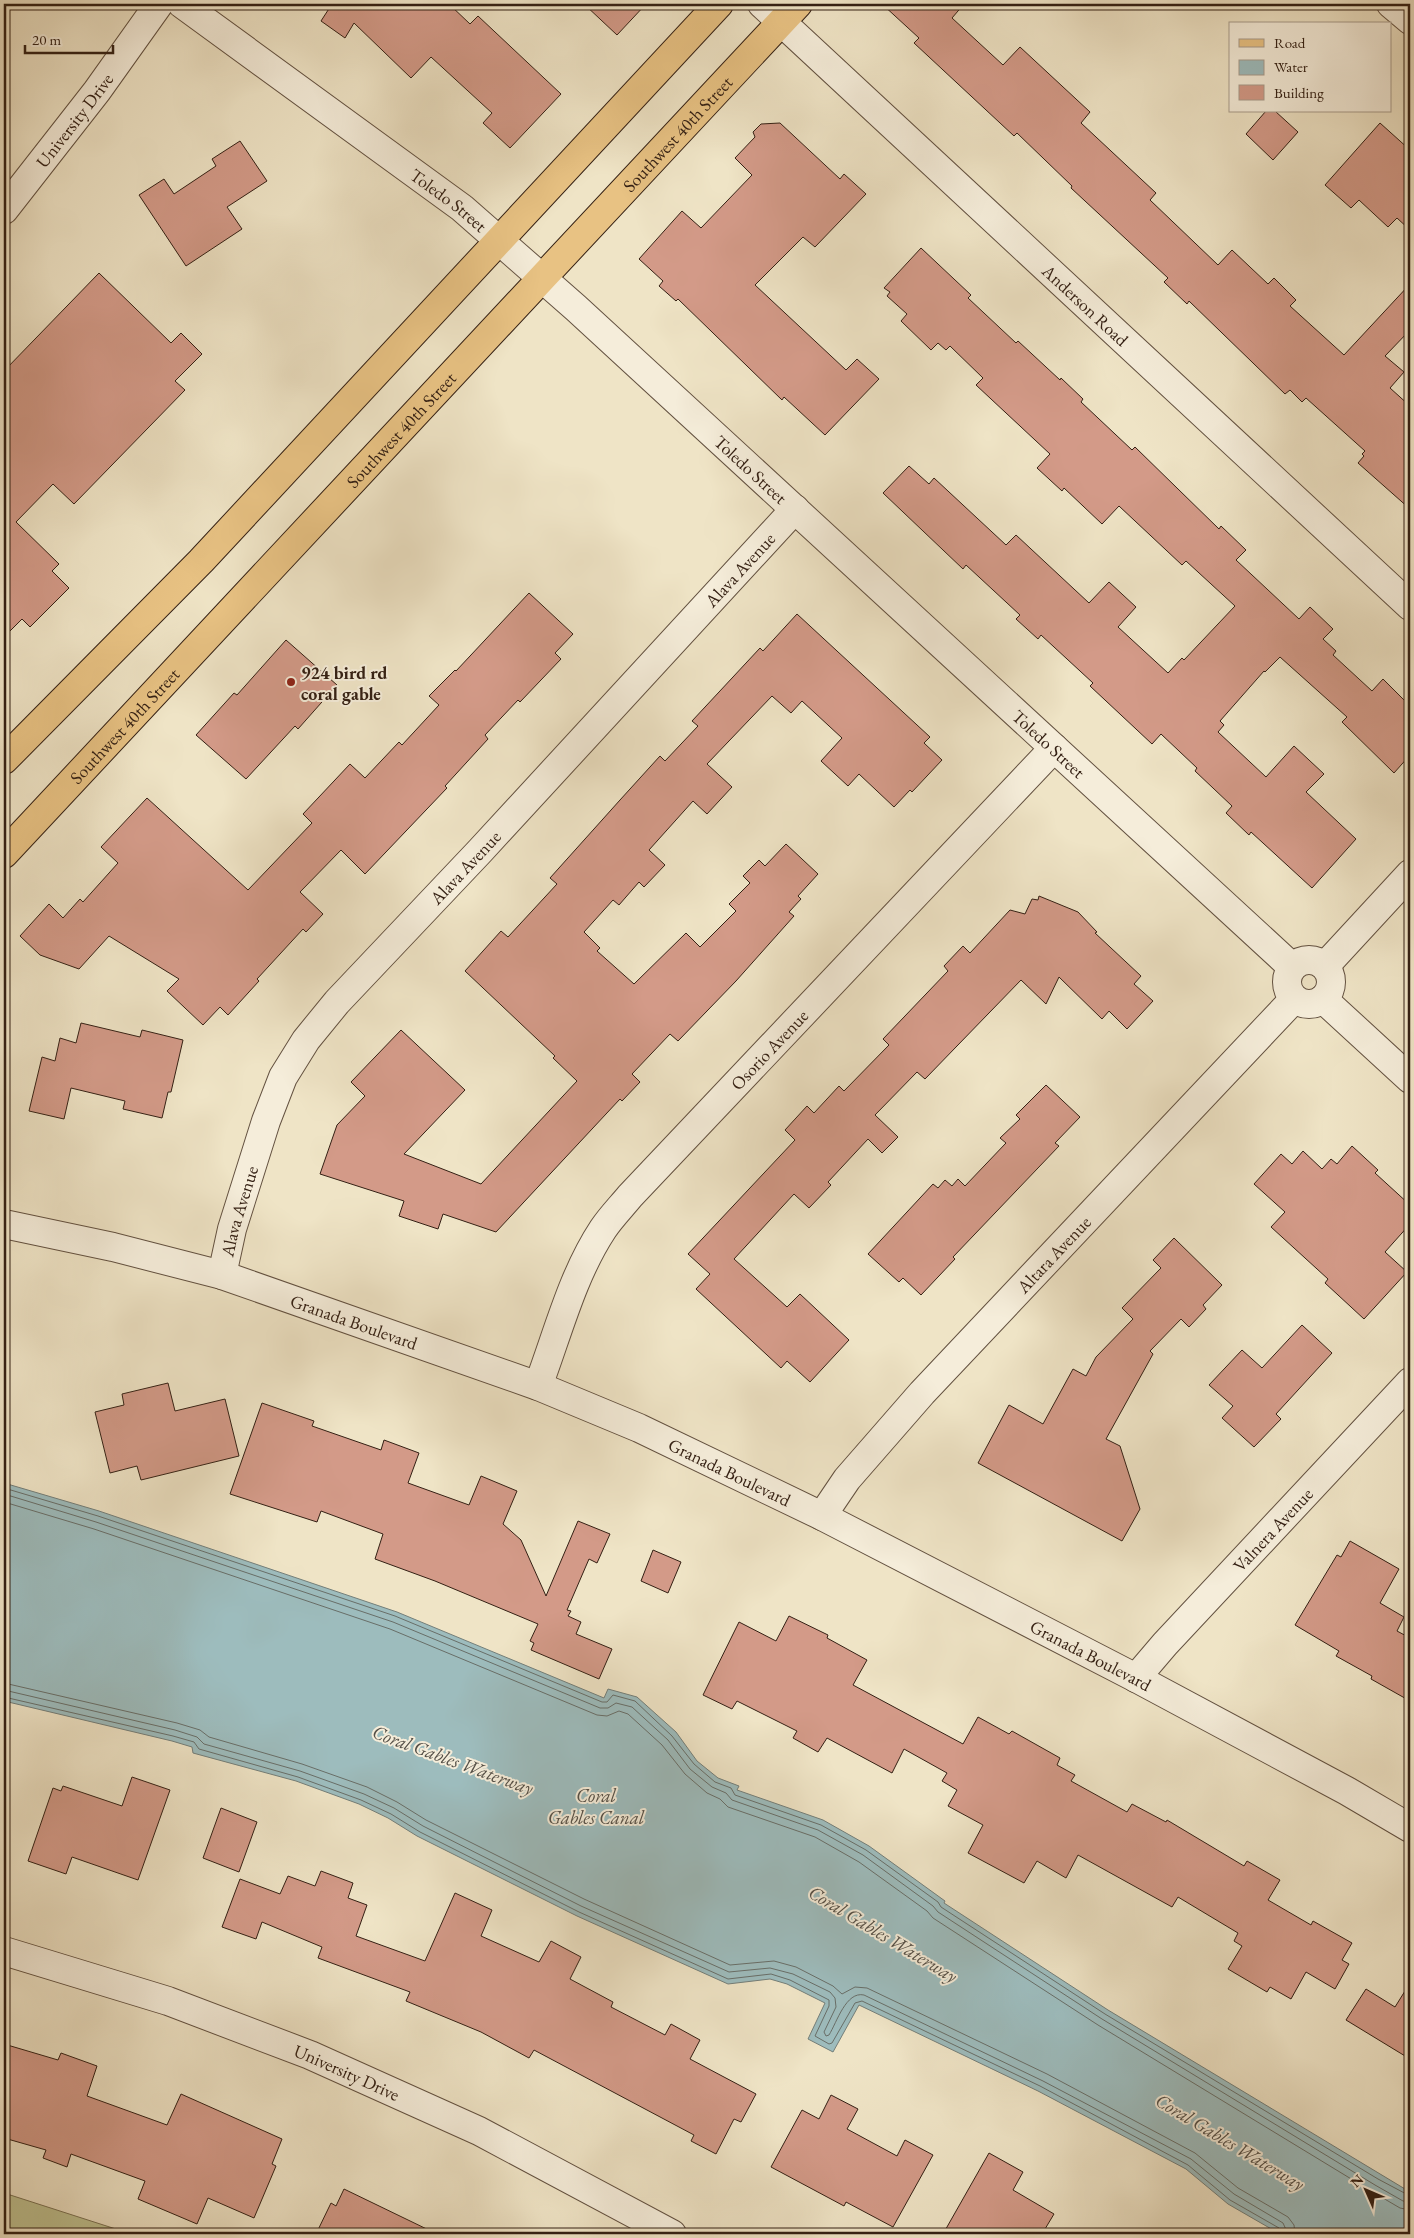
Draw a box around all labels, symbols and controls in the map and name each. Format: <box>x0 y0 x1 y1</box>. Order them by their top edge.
scale bar <box>25 22 112 54</box>
legend <box>1229 22 1392 112</box>
text: 20 m <box>32 30 61 49</box>
text: Road <box>1274 33 1306 52</box>
text: Water <box>1274 57 1308 76</box>
street label: University Drive <box>30 68 118 172</box>
street label: Southwest 40th Street <box>617 70 737 196</box>
text: Building <box>1274 83 1324 102</box>
street label: Toledo Street <box>406 163 493 237</box>
street label: Anderson Road <box>1037 258 1134 351</box>
street label: Southwest 40th Street <box>341 366 461 492</box>
street label: Toledo Street <box>710 430 793 509</box>
street label: Alava Avenue <box>699 527 780 612</box>
place label: 924 bird rd coral gable <box>301 661 388 705</box>
street label: Southwest 40th Street <box>64 662 184 788</box>
marker: 924 bird rd coral gable <box>285 676 297 688</box>
street label: Toledo Street <box>1008 704 1091 783</box>
street label: Alava Avenue <box>424 825 505 910</box>
street label: Osorio Avenue <box>725 1004 813 1095</box>
street label: Alava Avenue <box>215 1163 263 1260</box>
street label: Altara Avenue <box>1011 1210 1095 1298</box>
street label: Granada Boulevard <box>287 1288 422 1355</box>
street label: Granada Boulevard <box>665 1432 796 1511</box>
street label: Valnera Avenue <box>1228 1482 1317 1576</box>
street label: Granada Boulevard <box>1027 1614 1156 1696</box>
water label: Coral Gables Waterway <box>369 1719 537 1801</box>
water label: Coral Gables Canal <box>548 1783 645 1830</box>
water label: Coral Gables Waterway <box>804 1880 962 1989</box>
street label: University Drive <box>291 2039 404 2105</box>
water label: Coral Gables Waterway <box>1151 2088 1309 2197</box>
north arrow <box>1342 2166 1392 2216</box>
text: N <box>1346 2170 1368 2191</box>

